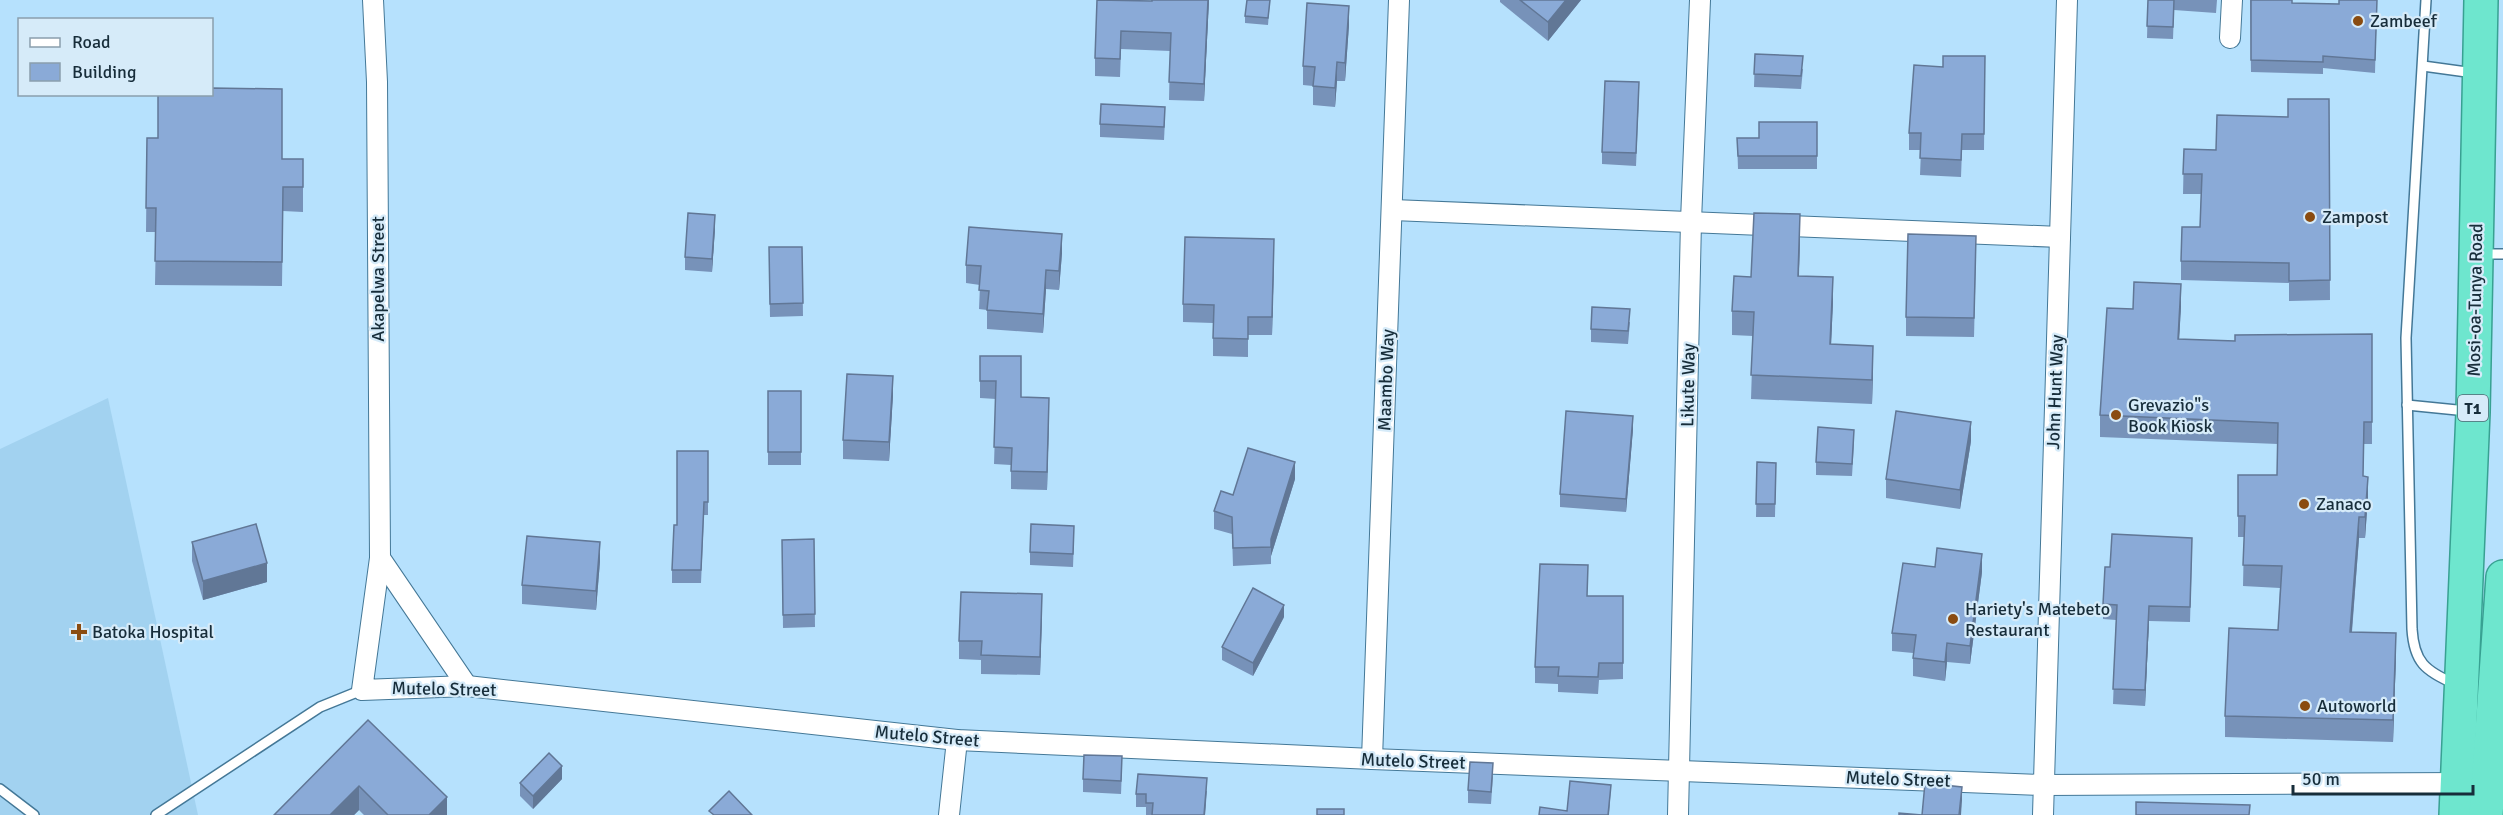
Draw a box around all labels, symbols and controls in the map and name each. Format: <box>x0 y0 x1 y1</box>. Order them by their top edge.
place label: Zambeef <box>2370 10 2438 32</box>
marker: Zambeef <box>2351 14 2365 28</box>
legend <box>18 18 213 96</box>
text: Road <box>72 31 111 53</box>
text: Building <box>72 61 136 83</box>
place label: Zampost <box>2322 206 2388 228</box>
marker: Zampost <box>2303 210 2317 224</box>
street label: Akapelwa Street <box>367 216 389 342</box>
street label: Mosi-oa-Tunya Road <box>2463 223 2487 377</box>
street label: Maambo Way <box>1373 328 1399 431</box>
street label: John Hunt Way <box>2042 334 2068 450</box>
street label: Likute Way <box>1676 342 1700 427</box>
place label: Grevazio"s Book Kiosk <box>2128 394 2212 437</box>
road number: T1 <box>2458 395 2488 421</box>
marker: Grevazio"s Book Kiosk <box>2109 408 2123 422</box>
place label: Zanaco <box>2316 493 2372 515</box>
marker: Zanaco <box>2297 497 2311 511</box>
place label: Hariety's Matebeto Restaurant <box>1965 598 2110 641</box>
marker: Hariety's Matebeto Restaurant <box>1946 612 1960 626</box>
place label: Batoka Hospital <box>92 621 214 643</box>
marker: Batoka Hospital <box>70 623 88 641</box>
street label: Mutelo Street <box>391 677 497 701</box>
place label: Autoworld <box>2317 695 2396 717</box>
marker: Autoworld <box>2298 699 2312 713</box>
street label: Mutelo Street <box>874 720 980 752</box>
street label: Mutelo Street <box>1360 748 1466 774</box>
scale bar <box>2293 758 2473 796</box>
street label: Mutelo Street <box>1845 766 1951 792</box>
text: 50 m <box>2302 768 2340 790</box>

